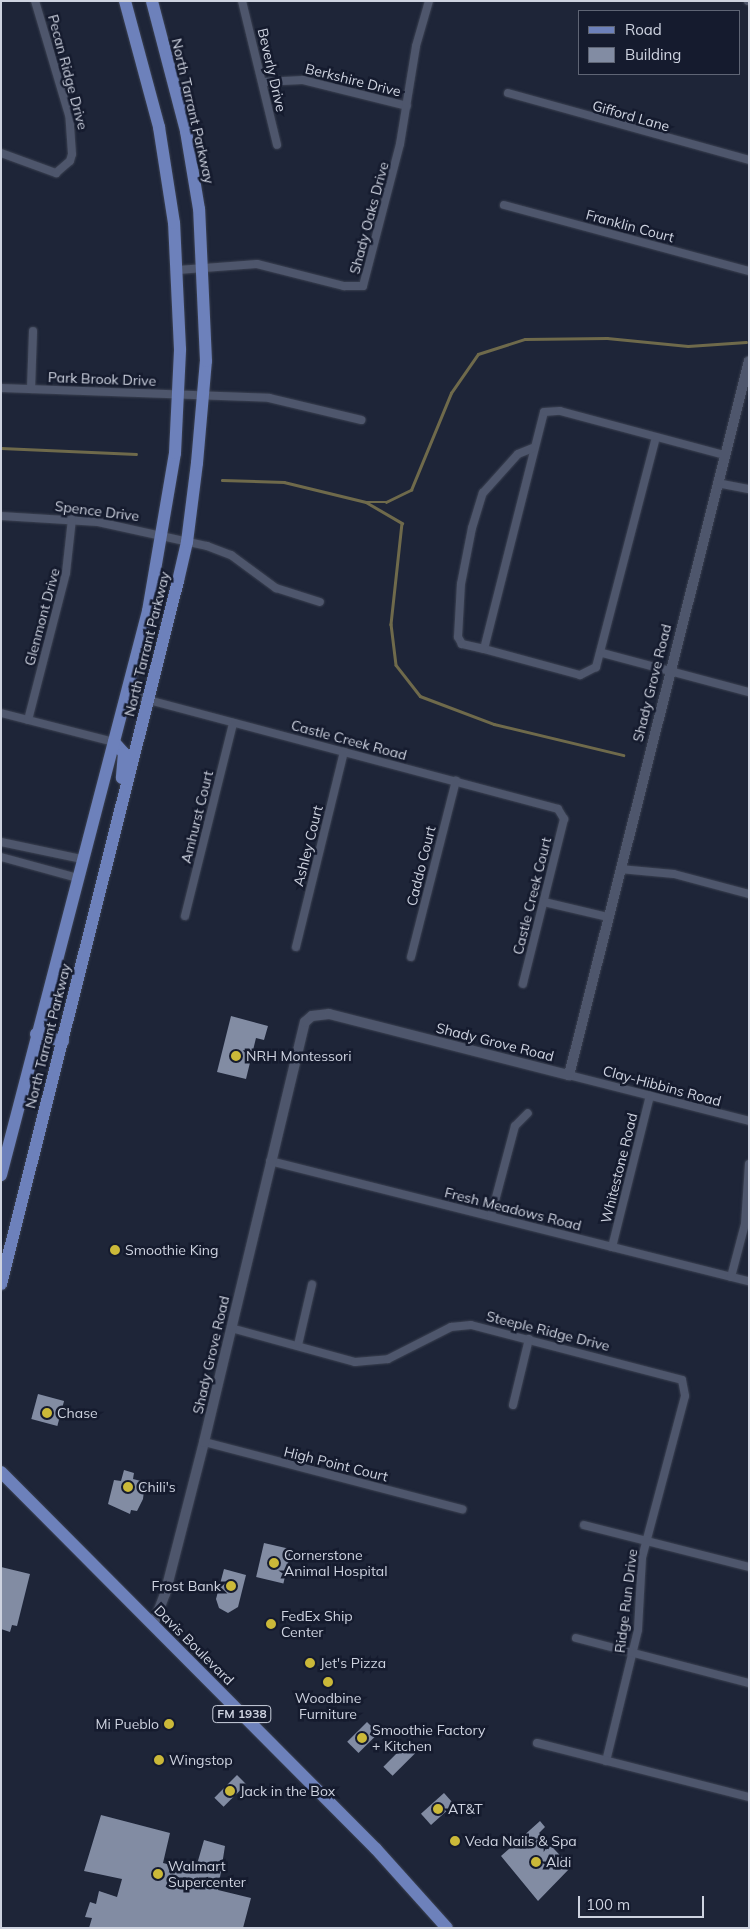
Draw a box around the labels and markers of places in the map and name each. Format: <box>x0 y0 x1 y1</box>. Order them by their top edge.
place label: NRH Montessori <box>246 1048 351 1064</box>
marker: NRH Montessori <box>230 1050 242 1062</box>
place label: Smoothie King <box>125 1242 218 1258</box>
marker: Smoothie King <box>109 1244 121 1256</box>
place label: Chase <box>57 1405 98 1421</box>
marker: Chase <box>41 1407 53 1419</box>
place label: Chili's <box>138 1479 176 1495</box>
marker: Chili's <box>122 1481 134 1493</box>
place label: Cornerstone Animal Hospital <box>284 1547 388 1580</box>
marker: Cornerstone Animal Hospital <box>268 1557 280 1569</box>
place label: Frost Bank <box>152 1578 221 1594</box>
marker: Frost Bank <box>225 1580 237 1592</box>
place label: FedEx Ship Center <box>281 1608 353 1640</box>
marker: FedEx Ship Center <box>265 1618 277 1630</box>
place label: Jet's Pizza <box>320 1655 386 1671</box>
marker: Jet's Pizza <box>304 1657 316 1669</box>
marker: Woodbine Furniture <box>322 1676 334 1688</box>
place label: Woodbine Furniture <box>295 1690 361 1722</box>
place label: Mi Pueblo <box>96 1716 159 1732</box>
marker: Mi Pueblo <box>163 1718 175 1730</box>
place label: Smoothie Factory + Kitchen <box>372 1722 485 1754</box>
marker: Smoothie Factory + Kitchen <box>356 1732 368 1744</box>
place label: Wingstop <box>169 1752 233 1768</box>
marker: Wingstop <box>153 1754 165 1766</box>
place label: Jack in the Box <box>240 1783 335 1799</box>
marker: Jack in the Box <box>224 1785 236 1797</box>
place label: AT&T <box>448 1801 483 1817</box>
marker: AT&T <box>432 1803 444 1815</box>
place label: Veda Nails & Spa <box>465 1833 577 1849</box>
marker: Veda Nails & Spa <box>449 1835 461 1847</box>
place label: Aldi <box>546 1854 571 1870</box>
marker: Aldi <box>530 1856 542 1868</box>
place label: Walmart Supercenter <box>168 1858 246 1890</box>
marker: Walmart Supercenter <box>152 1868 164 1880</box>

